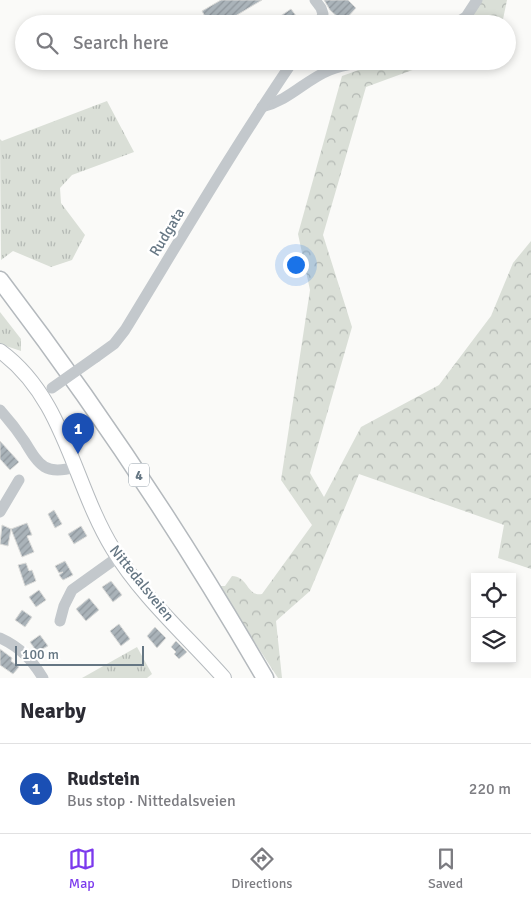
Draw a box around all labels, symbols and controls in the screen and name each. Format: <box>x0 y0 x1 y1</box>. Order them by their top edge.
search box <box>15 15 516 70</box>
icon: search <box>33 29 61 57</box>
text: Search here <box>73 31 169 55</box>
street label: Rudgata <box>146 205 188 259</box>
your location <box>283 252 309 278</box>
pin: 1 <box>62 413 94 454</box>
road number: 4 <box>129 464 149 486</box>
street label: Nittedalsveien <box>106 541 178 625</box>
map controls <box>471 573 516 663</box>
button: locate <box>471 573 516 618</box>
button: layers <box>471 618 516 663</box>
scale bar <box>15 643 144 666</box>
text: 100 m <box>22 646 59 663</box>
text: Nearby <box>20 698 86 724</box>
text: Rudstein <box>67 767 140 791</box>
text: 1 <box>32 779 40 799</box>
text: 220 m <box>469 779 511 799</box>
text: Bus stop · Nittedalsveien <box>67 791 236 811</box>
tab: Map <box>68 845 96 892</box>
tab: Directions <box>231 845 292 892</box>
tab: Saved <box>428 845 463 892</box>

